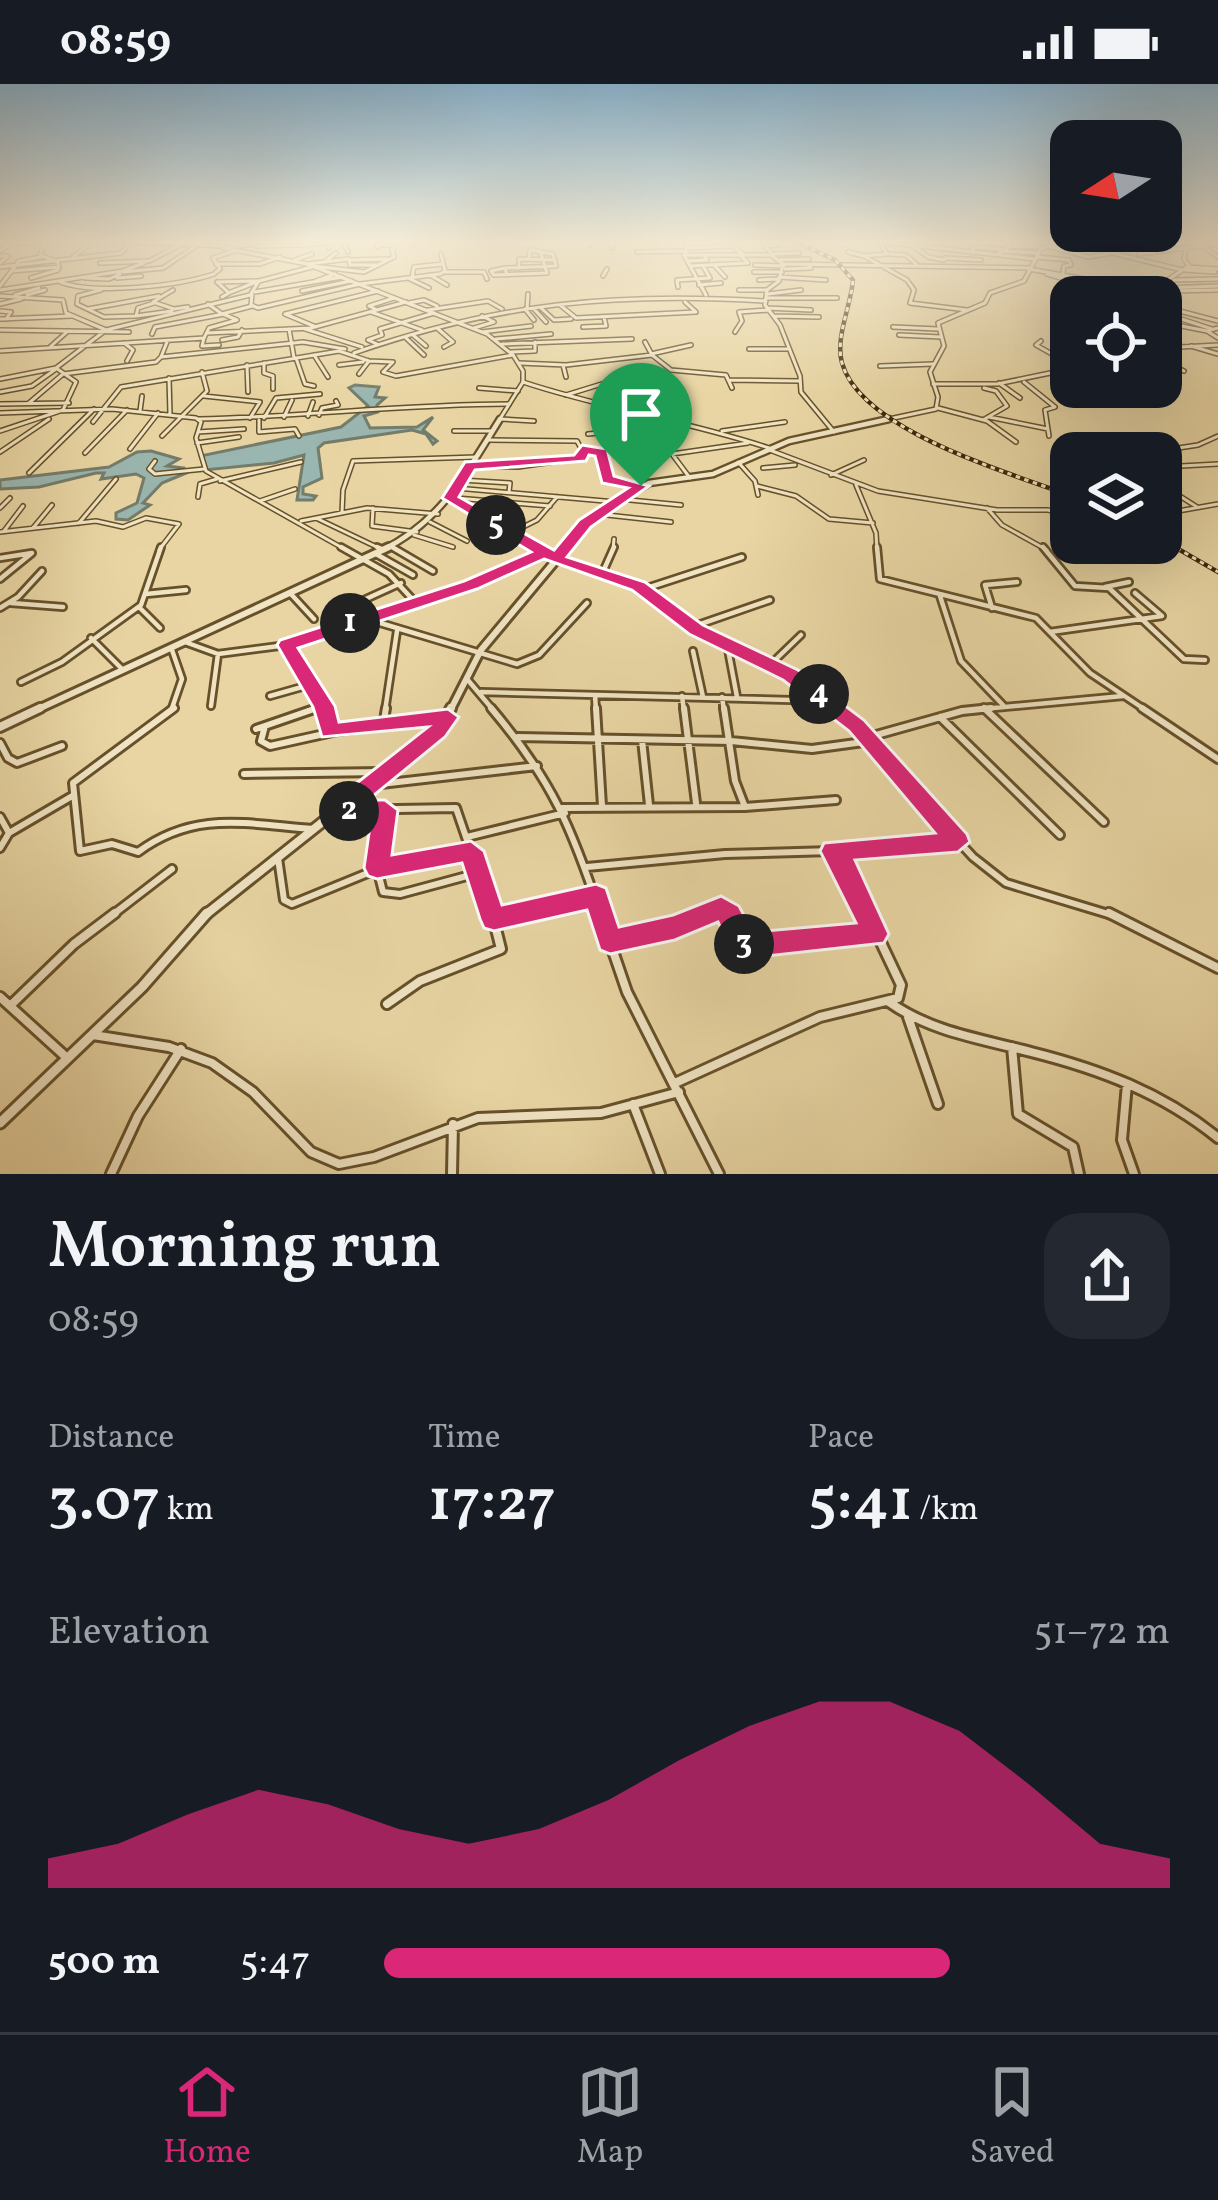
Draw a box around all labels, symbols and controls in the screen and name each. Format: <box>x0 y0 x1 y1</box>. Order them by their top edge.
text: 08:59 <box>60 11 171 74</box>
north arrow <box>1050 120 1182 252</box>
map controls <box>1050 120 1182 564</box>
button: locate <box>1050 276 1182 408</box>
pin <box>590 363 692 486</box>
icon: arrive <box>608 381 674 447</box>
button: layers <box>1050 432 1182 564</box>
pin: 5 <box>466 495 526 555</box>
text: 5 <box>488 502 504 548</box>
pin: 1 <box>320 593 380 653</box>
text: 1 <box>343 600 357 646</box>
pin: 4 <box>789 664 849 724</box>
text: 4 <box>809 671 829 717</box>
pin: 2 <box>319 781 379 841</box>
text: 2 <box>340 788 358 834</box>
pin: 3 <box>714 914 774 974</box>
text: 3 <box>736 921 752 967</box>
text: Morning run <box>48 1203 441 1295</box>
button: share <box>1044 1213 1170 1339</box>
text: 08:59 <box>48 1294 139 1348</box>
text: Distance <box>48 1416 174 1462</box>
text: Time <box>428 1416 500 1462</box>
text: Pace <box>808 1416 874 1462</box>
text: 3.07 <box>48 1462 160 1545</box>
text: 17:27 <box>428 1462 556 1545</box>
text: 5:41 <box>808 1462 913 1545</box>
text: km <box>160 1488 214 1534</box>
text: /km <box>913 1488 979 1534</box>
text: Elevation <box>48 1606 210 1660</box>
text: 51–72 m <box>1034 1606 1170 1660</box>
text: 500 m <box>48 1936 160 1990</box>
text: 5:47 <box>240 1936 310 1990</box>
tab: Home <box>163 2059 251 2177</box>
tab: Map <box>577 2059 643 2177</box>
tab: Saved <box>970 2059 1055 2177</box>

